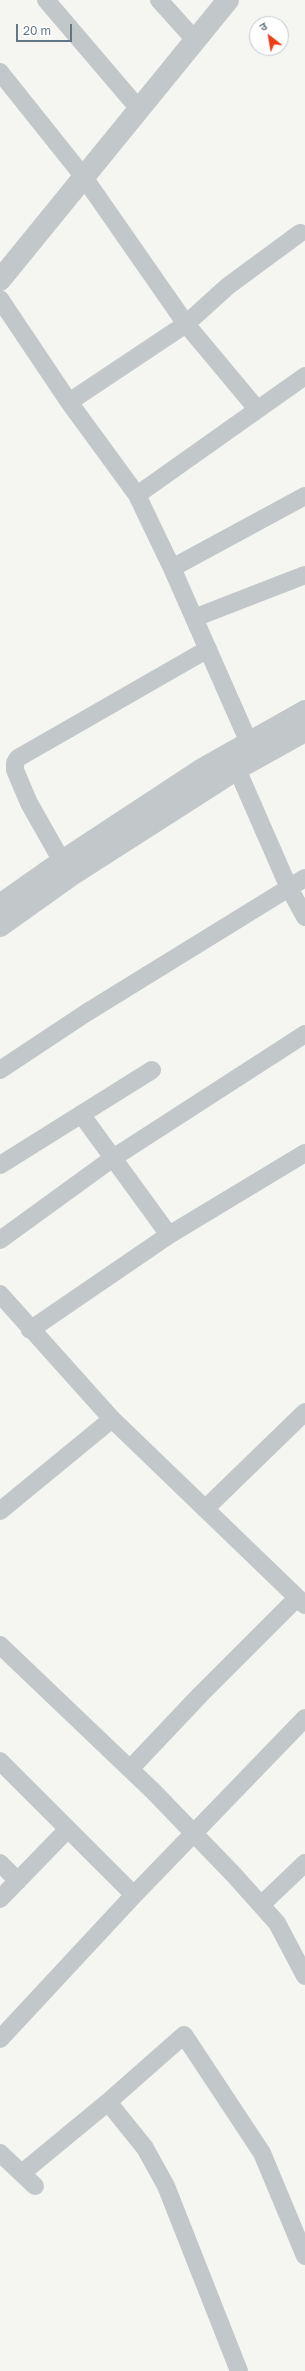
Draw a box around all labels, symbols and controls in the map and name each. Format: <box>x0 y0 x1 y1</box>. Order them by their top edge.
scale bar <box>18 16 74 42</box>
north arrow <box>249 16 289 56</box>
text: उ <box>257 19 269 33</box>
text: 20 m <box>23 23 51 38</box>

